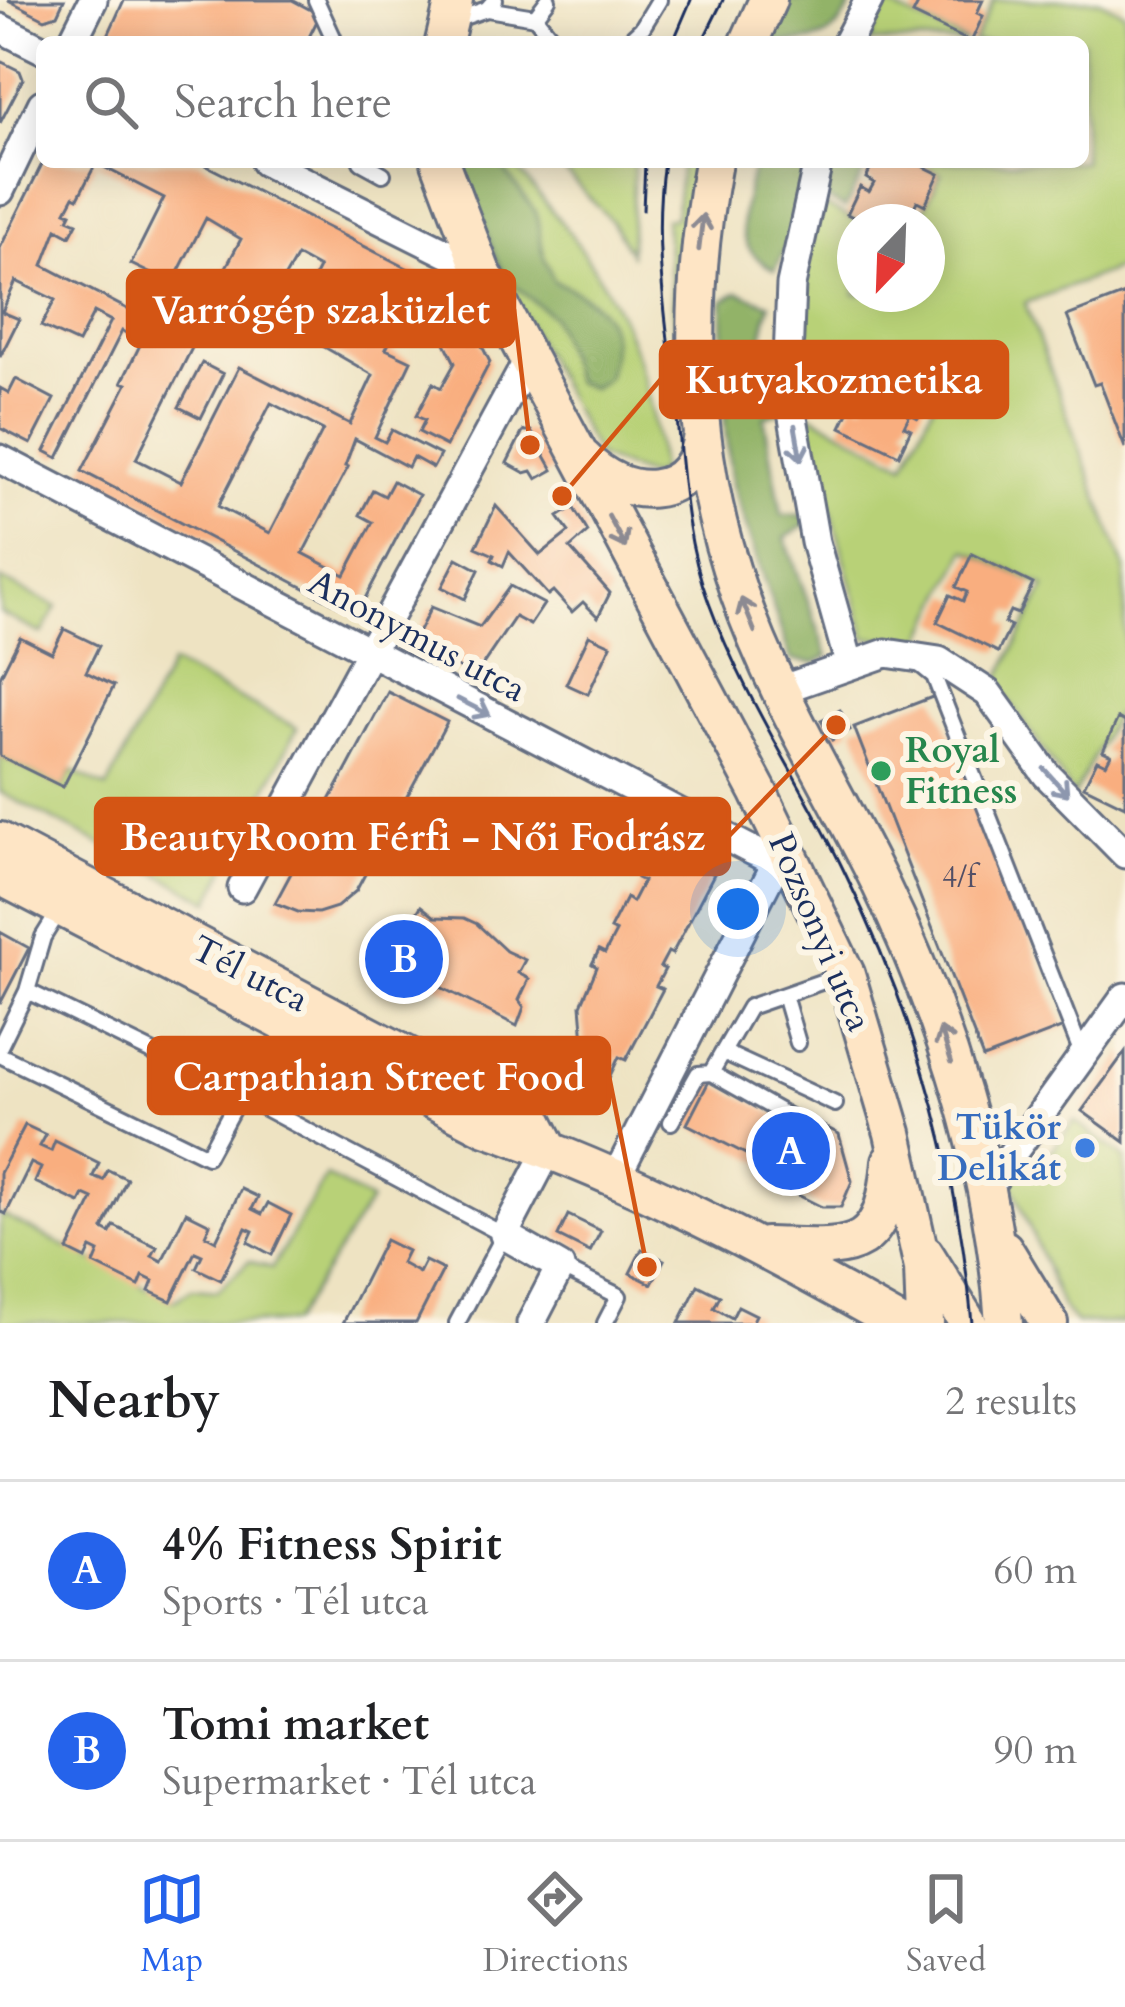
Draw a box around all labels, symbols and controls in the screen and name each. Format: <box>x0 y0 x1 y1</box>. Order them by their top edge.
search box <box>36 36 1089 168</box>
icon: search <box>78 69 144 135</box>
text: Search here <box>174 72 392 133</box>
north arrow <box>837 204 945 312</box>
one-way arrow <box>690 213 713 252</box>
callout: Varrógép szaküzlet <box>128 271 514 346</box>
text: Varrógép szaküzlet <box>152 284 490 337</box>
callout: Kutyakozmetika <box>661 342 1007 417</box>
text: Kutyakozmetika <box>685 354 983 407</box>
one-way arrow <box>788 423 811 462</box>
one-way arrow <box>607 513 630 549</box>
street label: Anonymus utca <box>300 558 535 714</box>
one-way arrow <box>736 598 757 635</box>
one-way arrow <box>455 696 491 719</box>
place label: Royal Fitness <box>905 726 1017 816</box>
marker: Royal Fitness <box>868 758 894 784</box>
one-way arrow <box>1041 767 1069 797</box>
callout: BeautyRoom Férfi - Női Fodrász <box>96 799 729 874</box>
text: BeautyRoom Férfi - Női Fodrász <box>121 811 705 864</box>
street label: Pozsonyi utca <box>756 825 884 1039</box>
house number: 4/f <box>942 857 981 898</box>
your location <box>708 879 768 939</box>
pin: B <box>365 914 443 1004</box>
street label: Tél utca <box>183 924 317 1024</box>
one-way arrow <box>933 1027 955 1065</box>
callout: Carpathian Street Food <box>149 1038 609 1113</box>
text: Carpathian Street Food <box>173 1051 585 1104</box>
place label: Tükör Delikát <box>937 1103 1062 1193</box>
pin: A <box>752 1106 830 1196</box>
marker: Tükör Delikát <box>1072 1135 1098 1161</box>
text: Nearby <box>48 1366 220 1436</box>
text: 2 results <box>945 1375 1077 1428</box>
text: 4% Fitness Spirit <box>162 1514 502 1575</box>
text: A <box>72 1544 102 1597</box>
text: 60 m <box>994 1544 1077 1597</box>
text: Sports · Tél utca <box>162 1575 429 1628</box>
text: Tomi market <box>162 1694 429 1755</box>
text: B <box>73 1724 101 1777</box>
text: 90 m <box>994 1724 1077 1777</box>
text: Supermarket · Tél utca <box>162 1755 537 1808</box>
tab: Map <box>139 1866 205 1983</box>
tab: Directions <box>483 1866 628 1983</box>
tab: Saved <box>906 1866 986 1983</box>

